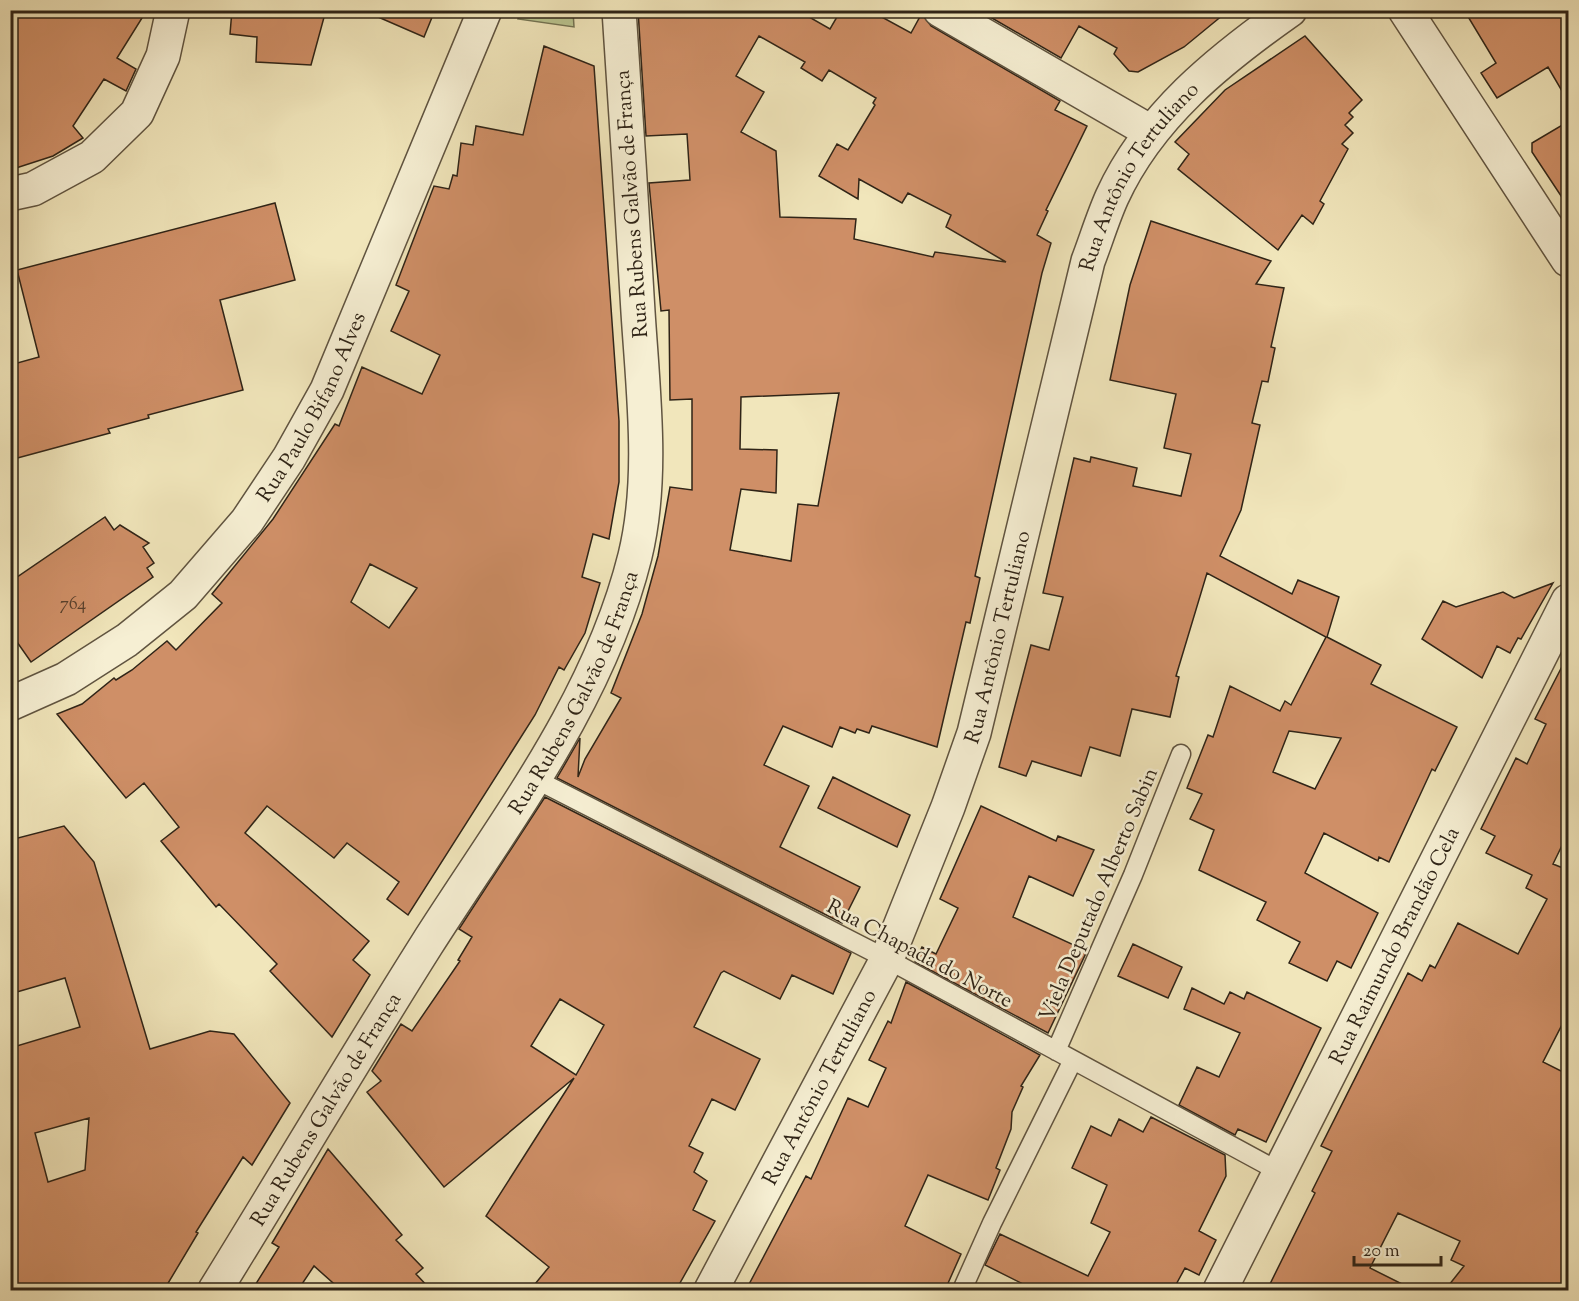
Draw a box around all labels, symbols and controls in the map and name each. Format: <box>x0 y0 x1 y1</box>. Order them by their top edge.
street label: Rua Rubens Galvão de França <box>609 69 657 339</box>
street label: Rua Antônio Tertuliano <box>1073 76 1207 274</box>
street label: Rua Paulo Bifano Alves <box>251 308 375 509</box>
street label: Rua Antônio Tertuliano <box>958 528 1039 748</box>
street label: Rua Rubens Galvão de França <box>503 568 647 821</box>
house number: 764 <box>60 592 86 618</box>
street label: Viela Deputado Alberto Sabin <box>1033 763 1167 1026</box>
street label: Rua Raimundo Brandão Cela <box>1323 822 1469 1070</box>
street label: Rua Chapada do Norte <box>821 893 1017 1017</box>
street label: Rua Antônio Tertuliano <box>756 985 885 1191</box>
street label: Rua Rubens Galvão de França <box>244 987 410 1233</box>
scale bar <box>1354 1229 1441 1267</box>
text: 20 m <box>1363 1239 1400 1265</box>

